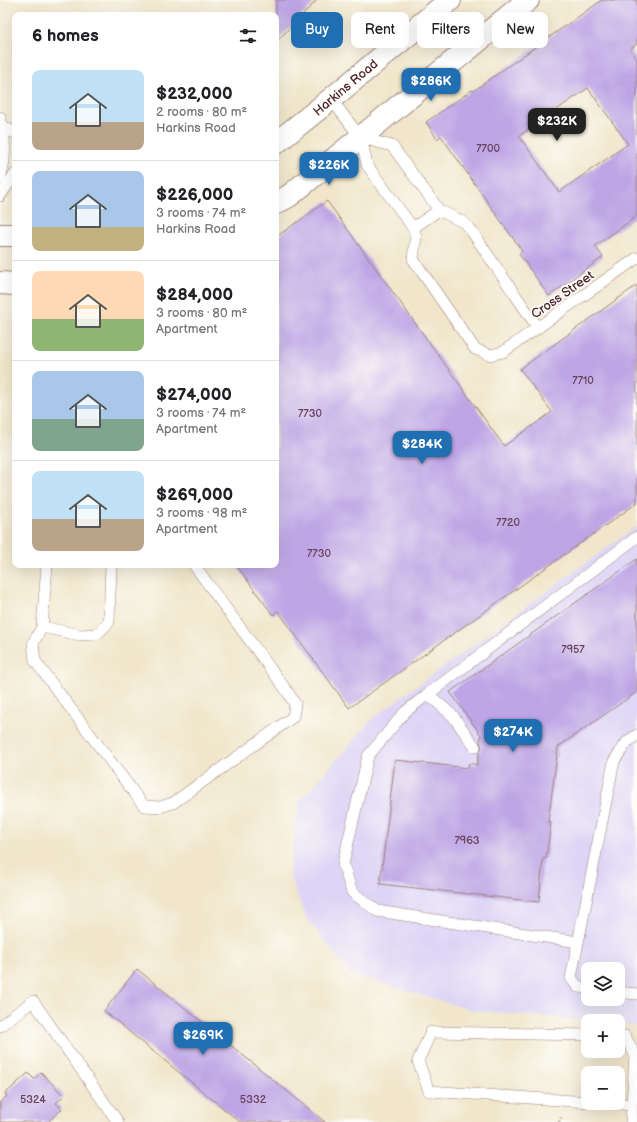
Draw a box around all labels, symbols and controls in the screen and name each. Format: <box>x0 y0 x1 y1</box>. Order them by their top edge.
chip: Buy <box>291 12 343 48</box>
chip: Rent <box>351 12 409 48</box>
chip: Filters <box>417 12 484 48</box>
chip: New <box>492 12 548 48</box>
icon: filters <box>237 25 259 47</box>
text: 6 homes <box>32 26 99 46</box>
street label: Harkins Road <box>310 56 381 120</box>
pin: $286K <box>403 68 459 102</box>
text: $286K <box>411 73 451 89</box>
text: $232,000 <box>156 84 233 104</box>
icon: home <box>64 86 112 134</box>
text: 2 rooms · 80 m² <box>156 104 247 120</box>
pin: $232K <box>529 108 585 142</box>
text: $232K <box>537 113 577 129</box>
text: Harkins Road <box>156 120 236 136</box>
house number: 7700 <box>476 142 500 155</box>
pin: $226K <box>301 152 357 186</box>
text: $226K <box>309 157 349 173</box>
text: $226,000 <box>156 185 233 205</box>
icon: home <box>64 187 112 235</box>
text: 3 rooms · 74 m² <box>156 205 246 221</box>
text: Harkins Road <box>156 221 236 237</box>
street label: Cross Street <box>528 267 597 322</box>
text: $284,000 <box>156 285 233 305</box>
icon: home <box>64 287 112 335</box>
text: 3 rooms · 80 m² <box>156 305 247 321</box>
text: Apartment <box>156 321 217 337</box>
house number: 7710 <box>572 374 594 387</box>
text: $274,000 <box>156 385 232 405</box>
icon: home <box>64 387 112 435</box>
text: 3 rooms · 74 m² <box>156 405 246 421</box>
house number: 7730 <box>298 407 323 420</box>
text: Apartment <box>156 421 217 437</box>
pin: $284K <box>394 431 450 465</box>
text: $284K <box>402 436 442 452</box>
text: $269,000 <box>156 485 233 505</box>
icon: home <box>64 487 112 535</box>
text: 3 rooms · 98 m² <box>156 505 247 521</box>
house number: 7720 <box>496 516 520 529</box>
text: Apartment <box>156 521 217 537</box>
house number: 7730 <box>307 547 332 560</box>
house number: 7957 <box>561 643 585 656</box>
pin: $274K <box>485 719 541 753</box>
text: $274K <box>493 724 533 740</box>
house number: 7963 <box>454 834 480 847</box>
map controls <box>581 962 625 1110</box>
button: layers <box>581 962 625 1006</box>
button: + <box>581 1014 625 1058</box>
pin: $269K <box>175 1022 231 1056</box>
text: $269K <box>183 1027 223 1043</box>
button: − <box>581 1066 625 1110</box>
house number: 5324 <box>20 1093 46 1106</box>
house number: 5332 <box>240 1093 267 1106</box>

